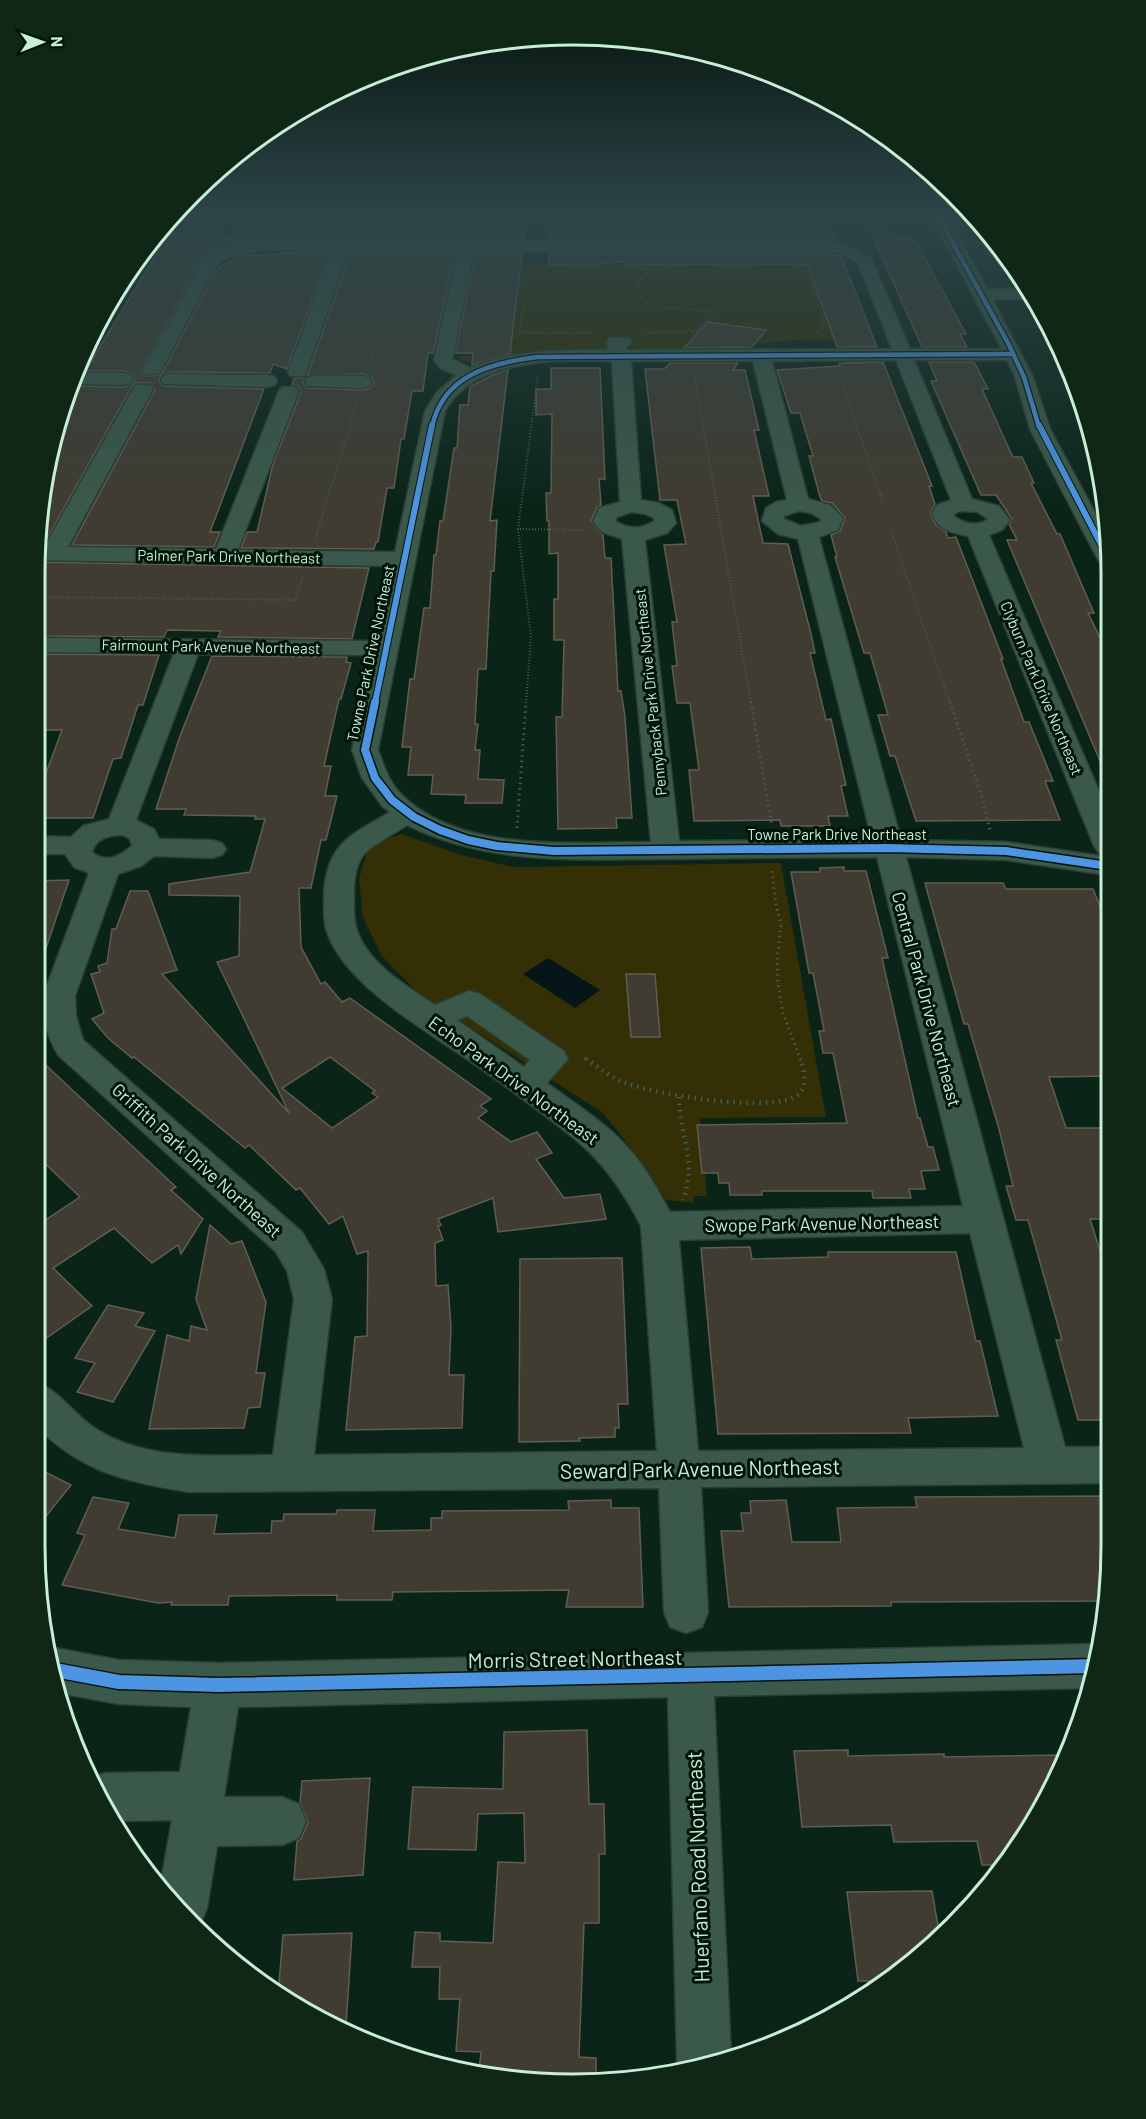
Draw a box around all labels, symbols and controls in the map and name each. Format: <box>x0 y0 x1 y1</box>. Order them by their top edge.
north arrow <box>12 12 72 72</box>
text: N <box>48 36 67 47</box>
street label: Palmer Park Drive Northeast <box>137 545 321 567</box>
street label: Towne Park Drive Northeast <box>343 563 397 743</box>
street label: Pennyback Park Drive Northeast <box>630 587 670 797</box>
street label: Clyburn Park Drive Northeast <box>997 599 1087 777</box>
street label: Fairmount Park Avenue Northeast <box>101 635 321 657</box>
street label: Towne Park Drive Northeast <box>747 825 927 843</box>
street label: Central Park Drive Northeast <box>888 889 966 1109</box>
street label: Echo Park Drive Northeast <box>425 1011 603 1149</box>
street label: Griffith Park Drive Northeast <box>108 1078 286 1242</box>
street label: Swope Park Avenue Northeast <box>705 1210 939 1236</box>
street label: Seward Park Avenue Northeast <box>560 1453 840 1483</box>
street label: Morris Street Northeast <box>467 1644 683 1672</box>
street label: Huerfano Road Northeast <box>680 1751 714 1983</box>

